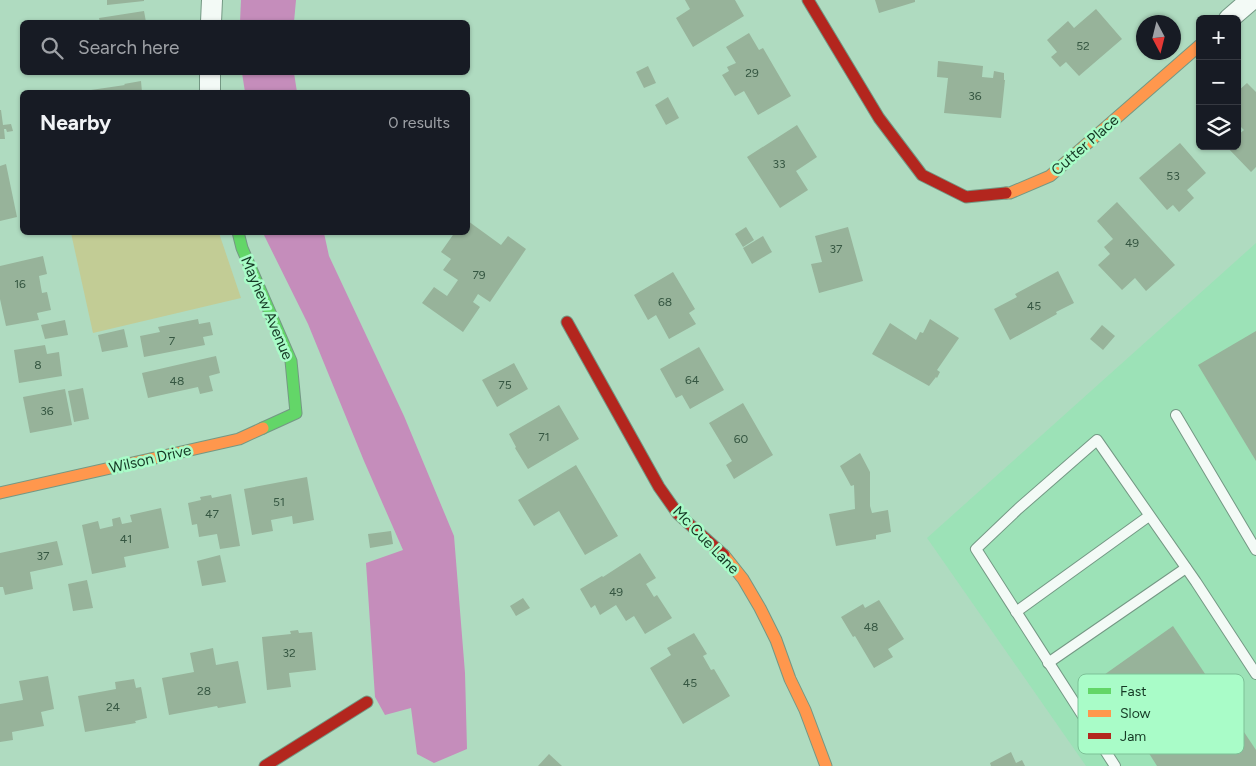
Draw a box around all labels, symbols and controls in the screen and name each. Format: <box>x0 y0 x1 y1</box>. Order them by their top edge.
north arrow <box>1136 15 1181 60</box>
map controls <box>1196 15 1241 150</box>
button: + <box>1196 15 1241 60</box>
search box <box>20 20 470 75</box>
icon: search <box>38 34 66 62</box>
text: Search here <box>78 36 180 59</box>
house number: 52 <box>1076 39 1090 53</box>
button: − <box>1196 60 1241 105</box>
house number: 29 <box>745 66 759 80</box>
house number: 36 <box>968 89 982 103</box>
button: layers <box>1196 105 1241 150</box>
text: Nearby <box>40 110 111 135</box>
street label: Cutter Place <box>1048 111 1122 179</box>
text: 0 results <box>388 113 450 132</box>
house number: 33 <box>772 157 786 171</box>
house number: 53 <box>1166 169 1180 183</box>
house number: 49 <box>1125 236 1139 250</box>
house number: 37 <box>830 242 843 256</box>
street label: Mayhew Avenue <box>237 254 297 362</box>
house number: 79 <box>472 268 486 282</box>
house number: 16 <box>14 277 26 291</box>
house number: 68 <box>658 295 672 309</box>
house number: 45 <box>1027 299 1041 313</box>
house number: 7 <box>169 334 176 348</box>
house number: 8 <box>34 358 42 372</box>
house number: 64 <box>685 373 700 387</box>
house number: 48 <box>170 374 184 388</box>
house number: 75 <box>498 378 512 392</box>
house number: 36 <box>40 404 54 418</box>
house number: 71 <box>538 430 550 444</box>
house number: 60 <box>734 432 749 446</box>
street label: Wilson Drive <box>107 441 193 477</box>
house number: 51 <box>273 495 285 509</box>
street label: Mc Cue Lane <box>669 502 743 578</box>
house number: 47 <box>205 507 219 521</box>
house number: 41 <box>120 532 132 546</box>
house number: 37 <box>37 549 50 563</box>
house number: 49 <box>609 585 623 599</box>
house number: 48 <box>864 620 878 634</box>
house number: 32 <box>282 646 296 660</box>
legend <box>1078 674 1244 754</box>
house number: 45 <box>683 676 697 690</box>
text: Fast <box>1120 683 1146 700</box>
house number: 28 <box>197 684 211 698</box>
house number: 24 <box>106 700 121 714</box>
text: Slow <box>1120 705 1151 722</box>
text: Jam <box>1120 728 1146 745</box>

